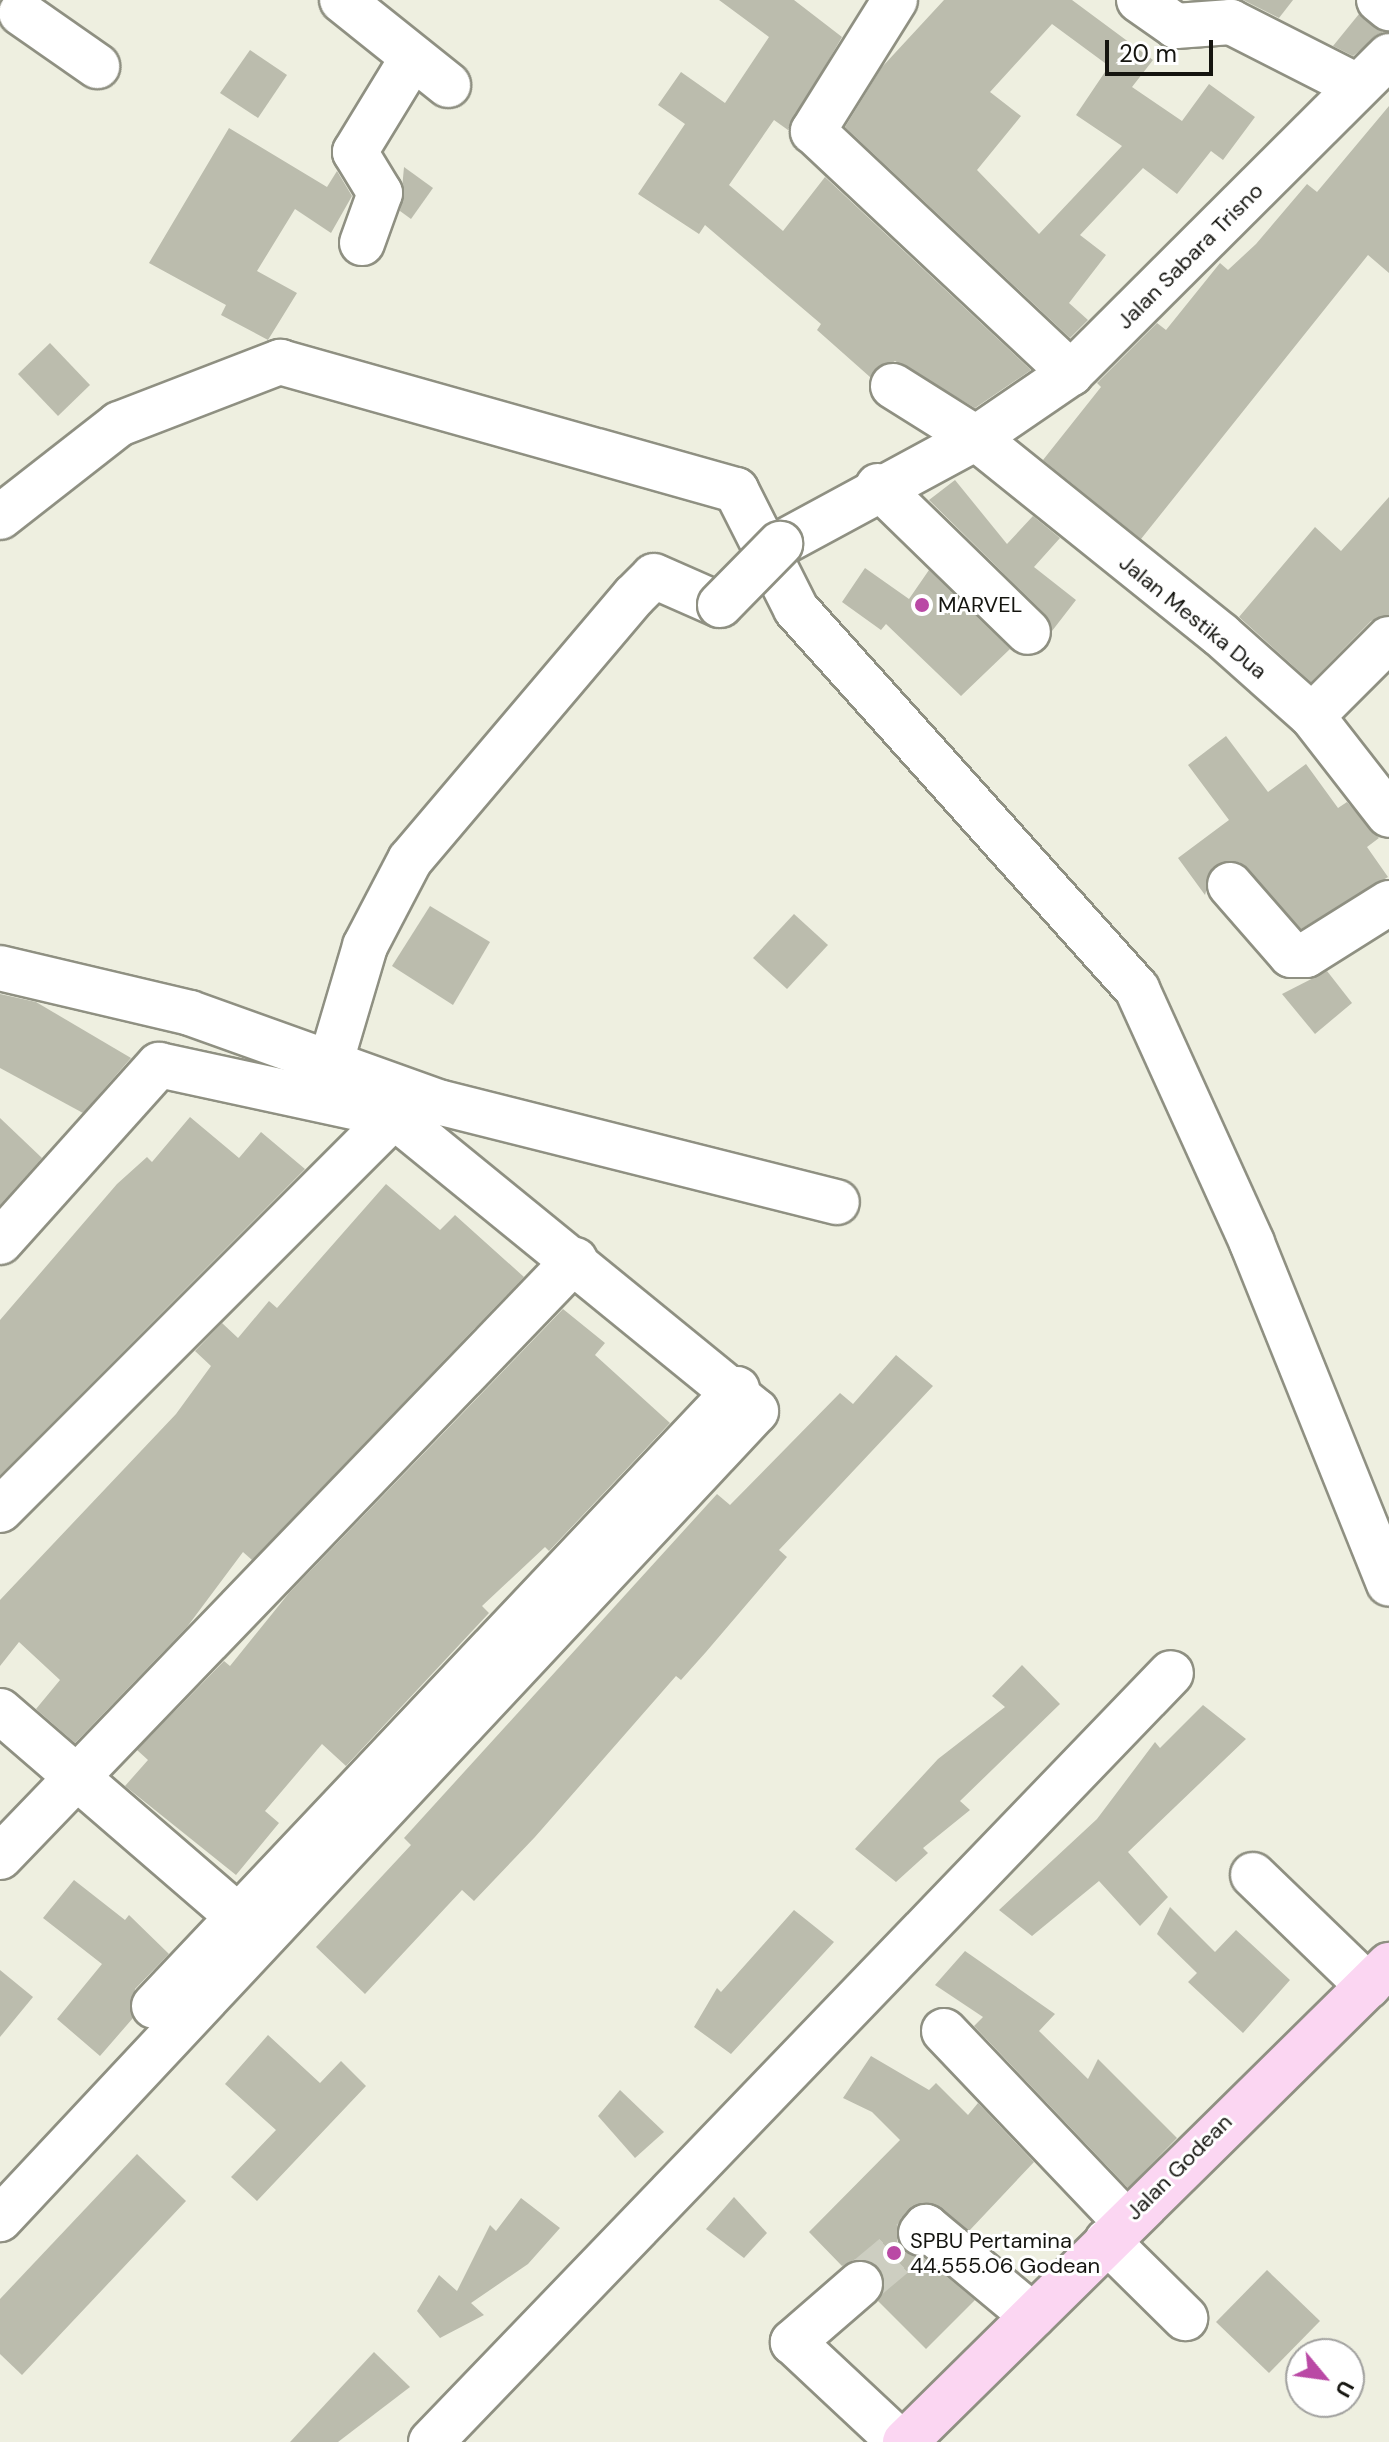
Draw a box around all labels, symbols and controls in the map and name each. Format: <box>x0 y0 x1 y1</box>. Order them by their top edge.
scale bar <box>1109 24 1217 74</box>
text: 20 m <box>1119 38 1177 69</box>
street label: Jalan Sabara Trisno <box>1111 177 1269 335</box>
street label: Jalan Mestika Dua <box>1114 549 1272 685</box>
place label: MARVEL <box>938 592 1022 618</box>
marker: MARVEL <box>913 596 931 614</box>
street label: Jalan Godean <box>1121 2109 1237 2225</box>
place label: SPBU Pertamina 44.555.06 Godean <box>910 2227 1100 2278</box>
marker: SPBU Pertamina 44.555.06 Godean <box>885 2244 903 2262</box>
north arrow <box>1285 2338 1365 2418</box>
text: U <box>1328 2375 1361 2403</box>

